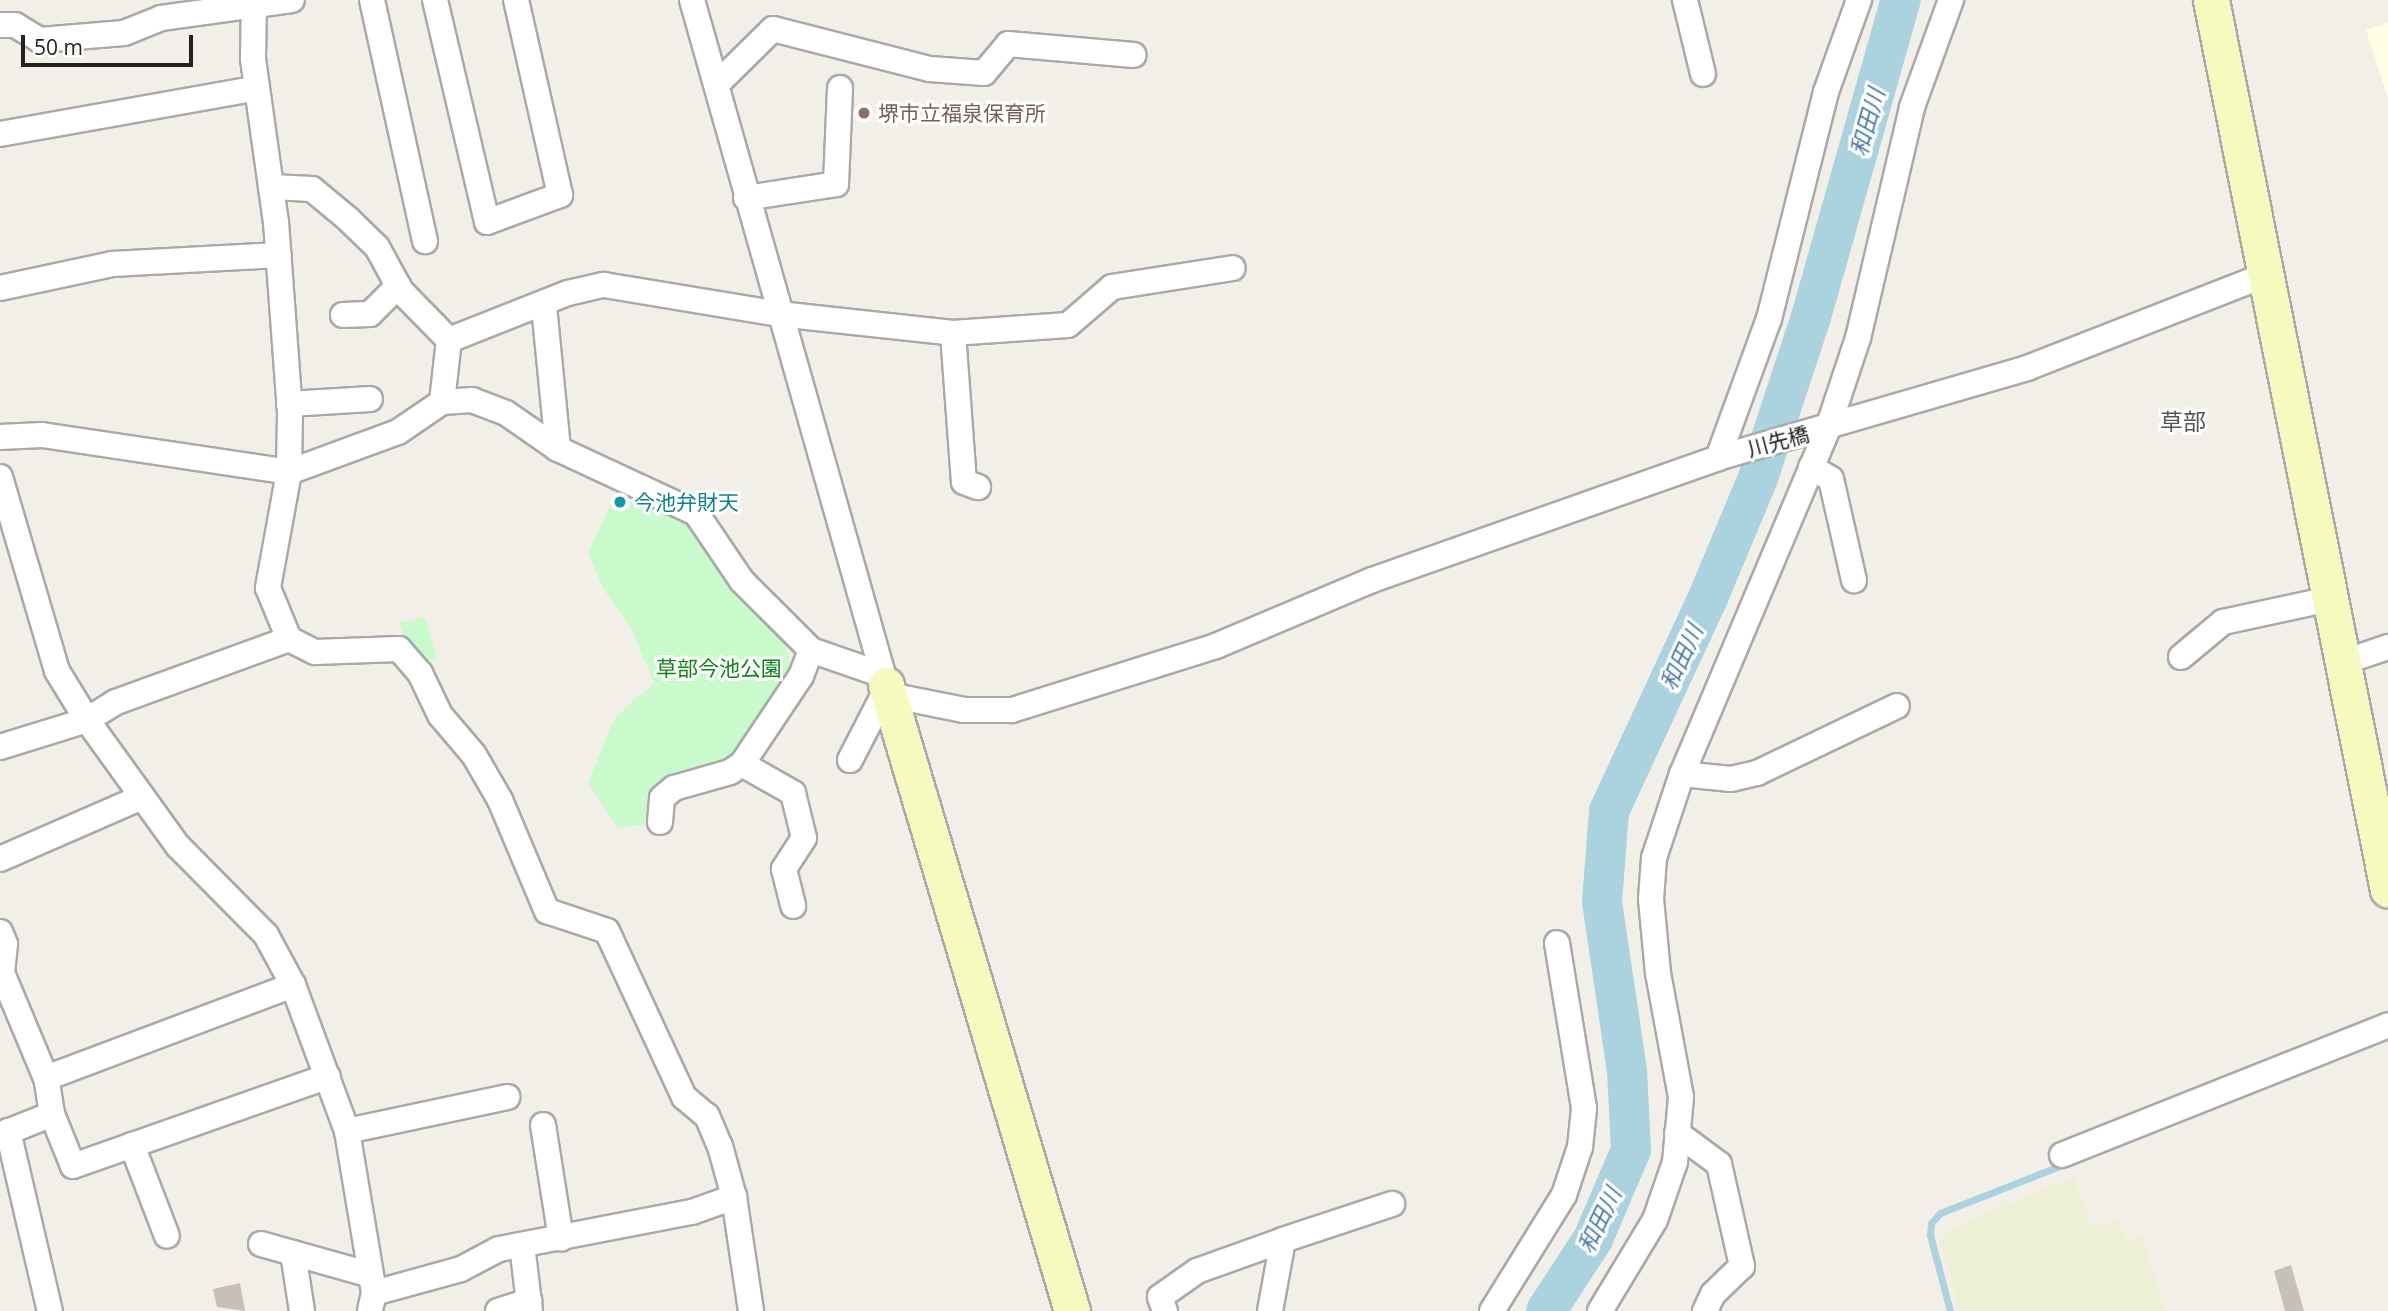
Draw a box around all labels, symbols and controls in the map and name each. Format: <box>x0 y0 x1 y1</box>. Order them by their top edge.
scale bar <box>24 21 196 65</box>
text: 50 m <box>34 33 83 61</box>
water label: 和田川 <box>1844 85 1890 159</box>
place label: 堺市立福泉保育所 <box>878 100 1046 126</box>
marker: 堺市立福泉保育所 <box>856 105 872 121</box>
district label: 草部 <box>2160 407 2206 435</box>
street label: 川先橋 <box>1744 421 1812 461</box>
place label: 今池弁財天 <box>634 489 739 515</box>
marker: 今池弁財天 <box>612 494 628 510</box>
water label: 和田川 <box>1654 620 1708 694</box>
park label: 草部今池公園 <box>656 655 782 681</box>
water label: 和田川 <box>1571 1183 1627 1257</box>

